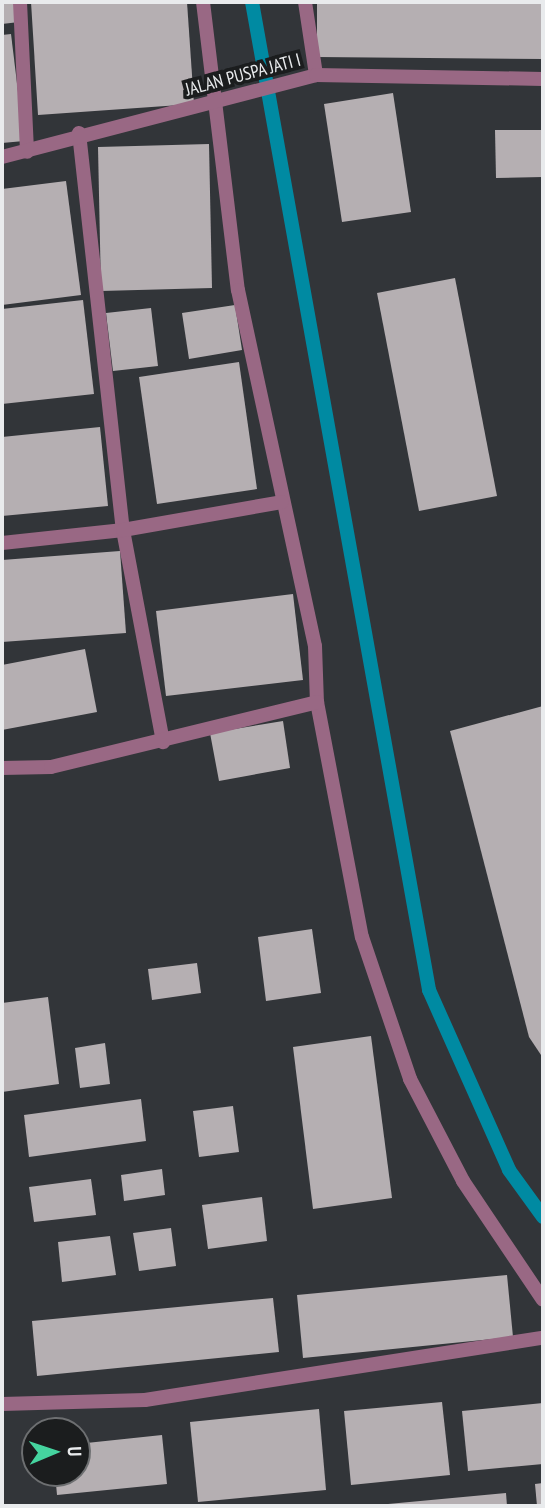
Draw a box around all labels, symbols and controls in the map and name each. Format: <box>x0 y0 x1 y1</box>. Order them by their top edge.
street label: JALAN PUSPA JATI I <box>183 49 303 101</box>
north arrow <box>21 1417 91 1487</box>
text: U <box>63 1446 87 1457</box>

